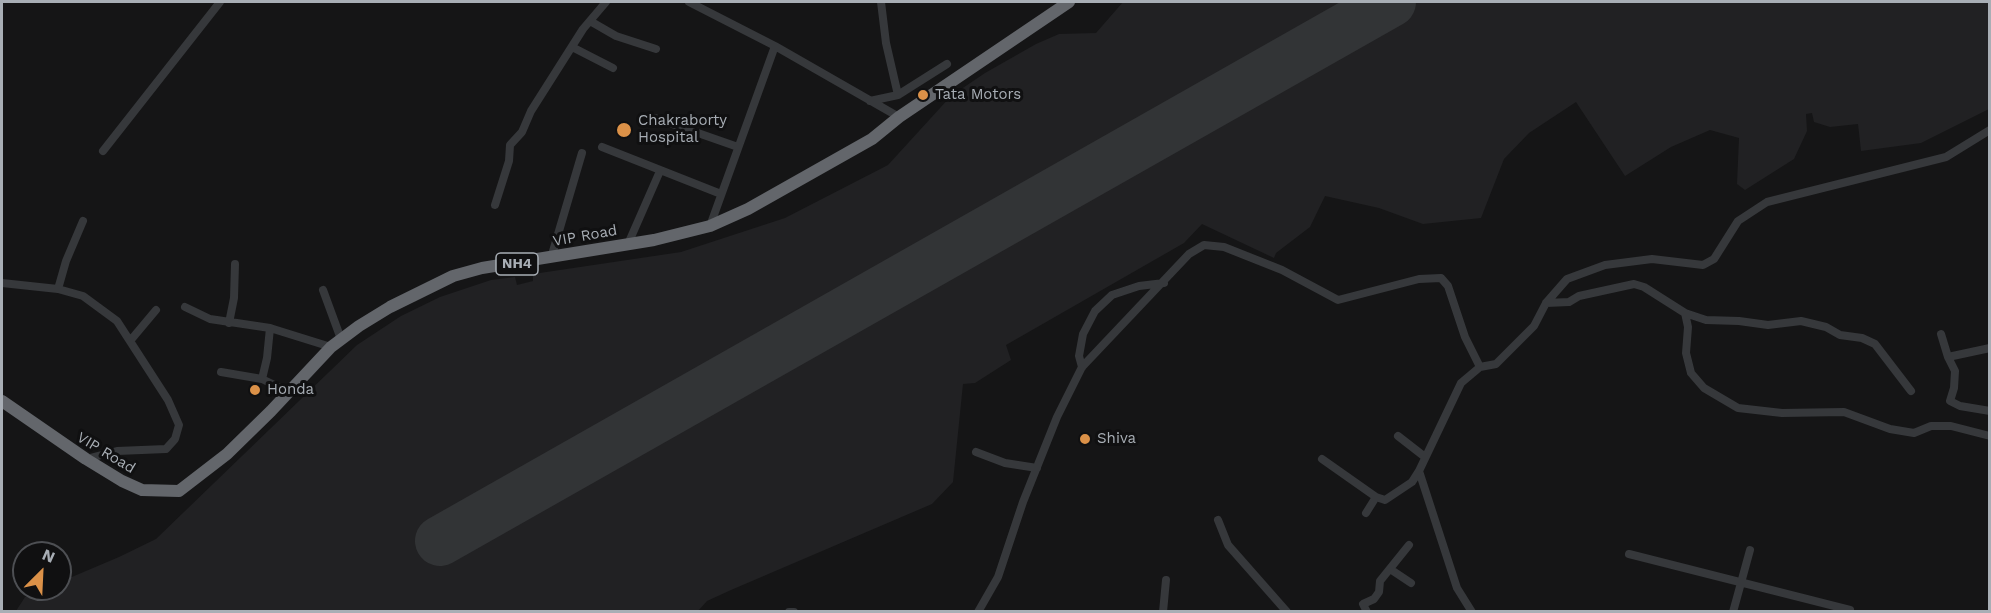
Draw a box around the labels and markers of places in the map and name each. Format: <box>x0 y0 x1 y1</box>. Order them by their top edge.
place label: Tata Motors <box>935 86 1021 104</box>
marker: Tata Motors <box>916 88 930 102</box>
place label: Chakraborty Hospital <box>638 112 727 147</box>
marker: Chakraborty Hospital <box>615 121 633 139</box>
place label: Honda <box>267 381 314 399</box>
marker: Honda <box>248 383 262 397</box>
place label: Shiva <box>1097 430 1136 448</box>
marker: Shiva <box>1078 432 1092 446</box>

